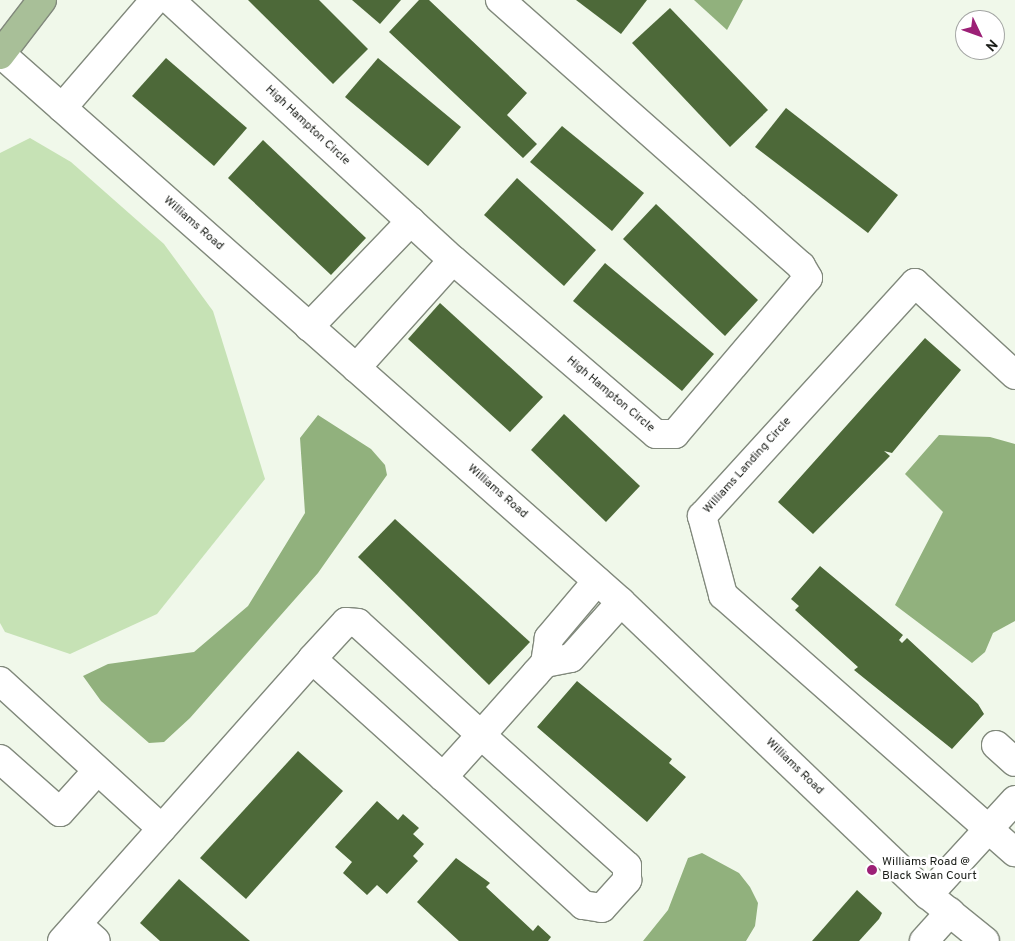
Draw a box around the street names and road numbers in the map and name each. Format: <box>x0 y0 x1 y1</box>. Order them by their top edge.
street label: High Hampton Circle <box>262 83 352 169</box>
street label: Williams Road <box>160 194 226 254</box>
street label: High Hampton Circle <box>563 354 657 436</box>
street label: Williams Landing Circle <box>701 415 795 517</box>
street label: Williams Road <box>464 462 530 522</box>
street label: Williams Road <box>762 736 826 798</box>

